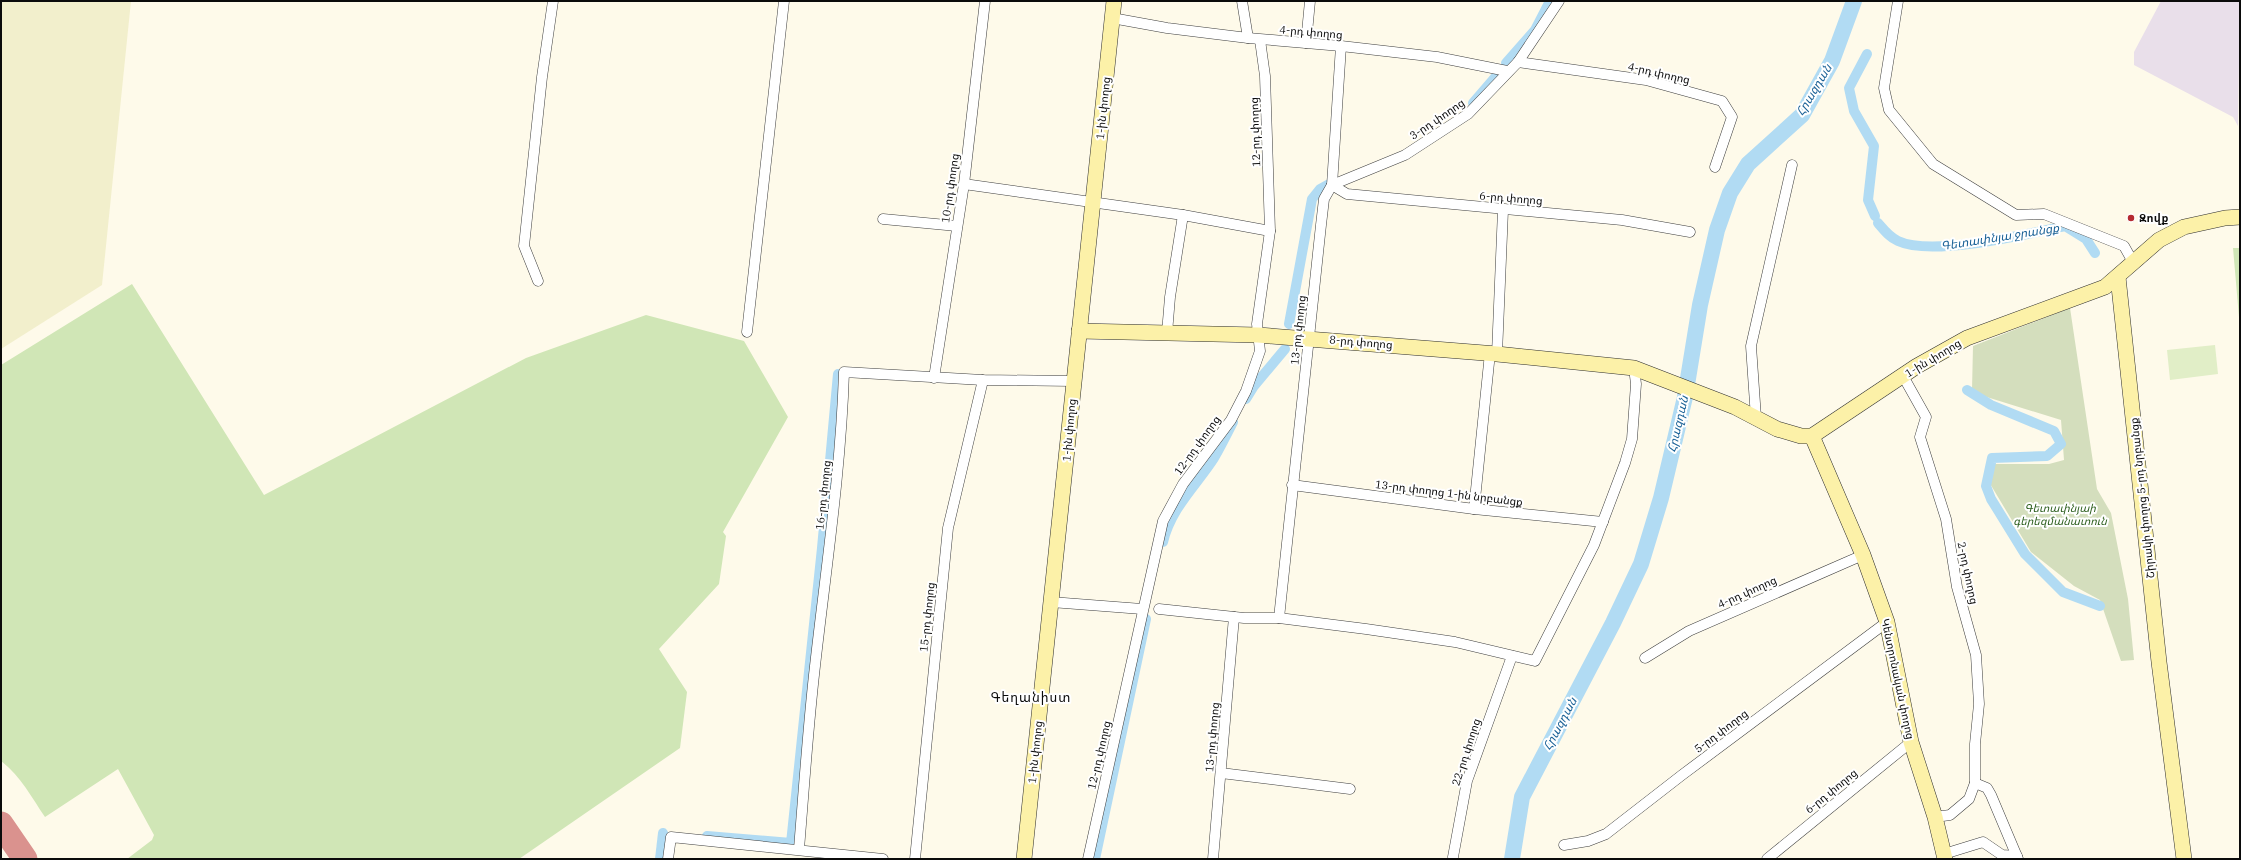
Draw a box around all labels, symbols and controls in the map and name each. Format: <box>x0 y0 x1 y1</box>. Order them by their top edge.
street label: 4-րդ փողոց <box>1279 22 1343 42</box>
street label: 4-րդ փողոց <box>1627 59 1691 87</box>
water label: Հրազդան <box>1792 61 1835 118</box>
street label: 1-ին փողոց <box>1093 76 1113 140</box>
street label: 3-րդ փողոց <box>1407 95 1467 143</box>
street label: 12-րդ փողոց <box>1247 97 1263 167</box>
street label: 10-րդ փողոց <box>938 152 962 224</box>
street label: 6-րդ փողոց <box>1479 188 1543 208</box>
place label: Զովք <box>2139 211 2169 225</box>
marker: Զովք <box>2126 213 2136 223</box>
water label: Գետափնյա ջրանցք <box>1940 220 2061 253</box>
street label: 13-րդ փողոց <box>1287 294 1309 366</box>
street label: 8-րդ փողոց <box>1329 332 1393 352</box>
street label: 1-ին փողոց <box>1902 336 1964 380</box>
water label: Հրազդան <box>1664 393 1691 454</box>
street label: 1-ին փողոց <box>1059 398 1079 462</box>
street label: 12-րդ փողոց <box>1171 413 1223 477</box>
street label: Շիրակի փողոց 5-րդ նրբանցք <box>2127 417 2157 579</box>
street label: 16-րդ փողոց <box>812 459 834 531</box>
street label: 13-րդ փողոց 1-ին նրբանցք <box>1374 477 1524 509</box>
park label: Գետափնյաի գերեզմանատուն <box>2013 501 2107 528</box>
street label: 2-րդ փողոց <box>1955 541 1981 605</box>
street label: 4-րդ փողոց <box>1715 573 1779 611</box>
street label: 15-րդ փողոց <box>916 581 938 653</box>
street label: Կենտրոնական փողոց <box>1878 617 1918 741</box>
district label: Գեղանիստ <box>991 689 1071 706</box>
water label: Հրազդան <box>1539 694 1580 753</box>
street label: 13-րդ փողոց <box>1202 702 1222 772</box>
street label: 5-րդ փողոց <box>1691 706 1751 756</box>
street label: 22-րդ փողոց <box>1449 717 1483 787</box>
street label: 12-րդ փողոց <box>1084 719 1114 791</box>
street label: 1-ին փողոց <box>1025 720 1045 784</box>
street label: 6-րդ փողոց <box>1802 766 1860 816</box>

